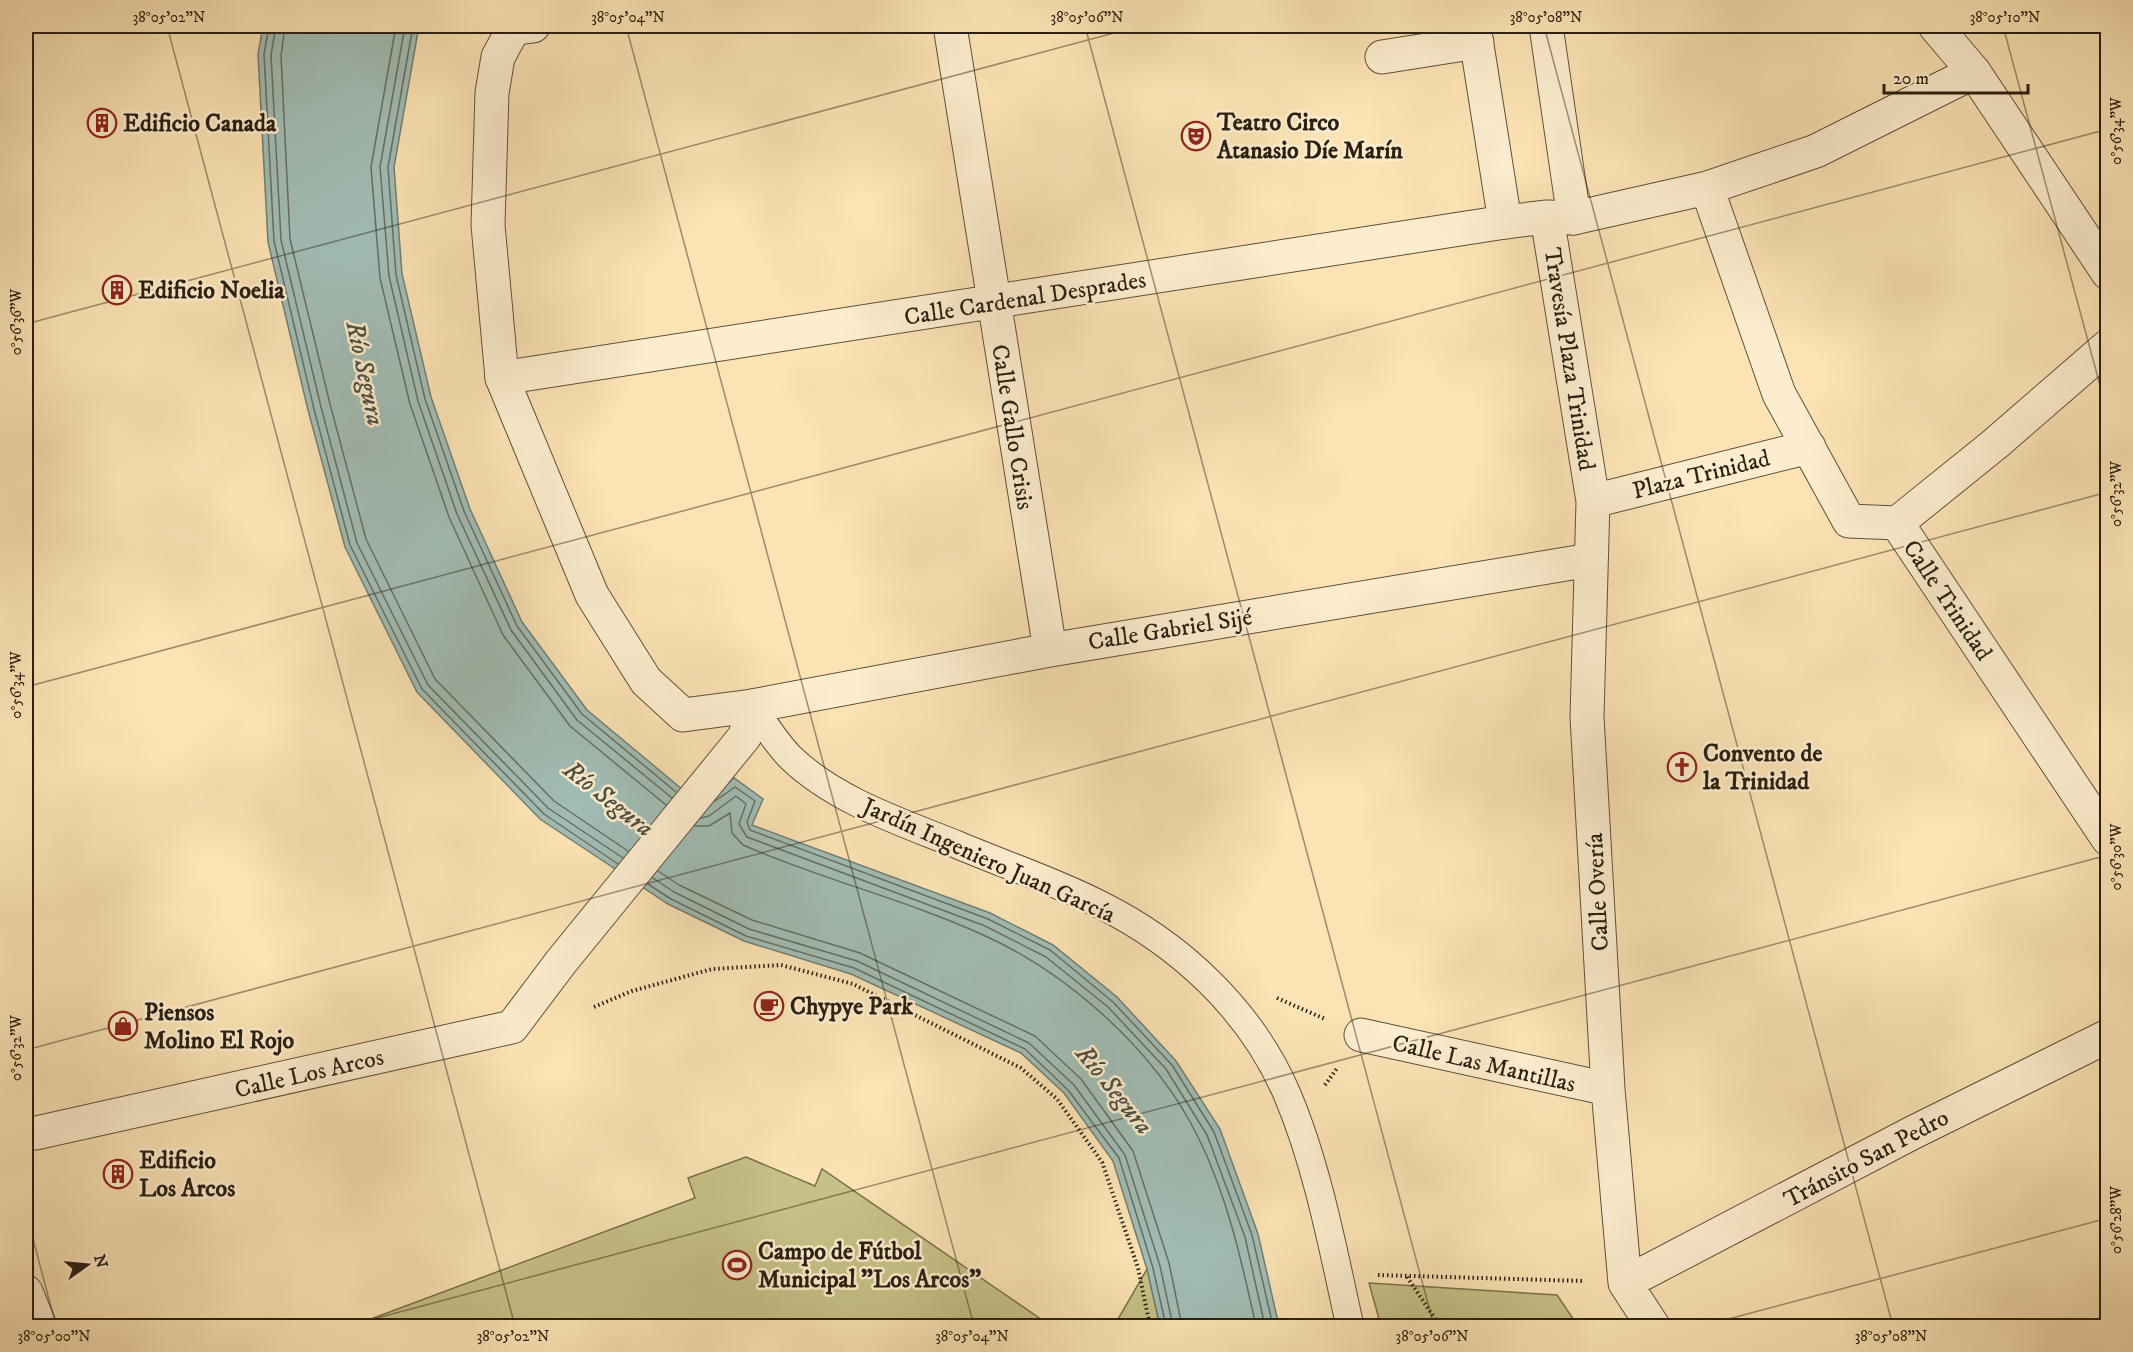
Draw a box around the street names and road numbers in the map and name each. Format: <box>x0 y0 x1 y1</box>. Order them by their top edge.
street label: Travesía Plaza Trinidad <box>1537 245 1601 473</box>
street label: Calle Cardenal Desprades <box>902 265 1148 333</box>
street label: Calle Gallo Crisis <box>984 342 1040 512</box>
street label: Plaza Trinidad <box>1629 443 1773 507</box>
street label: Calle Trinidad <box>1896 534 1999 667</box>
street label: Calle Gabriel Sijé <box>1086 602 1254 658</box>
street label: Jardín Ingeniero Juan García <box>856 791 1120 931</box>
street label: Calle Overía <box>1580 831 1616 952</box>
street label: Calle Las Mantillas <box>1389 1028 1578 1100</box>
street label: Calle Los Arcos <box>232 1042 387 1106</box>
street label: Tránsito San Pedro <box>1779 1103 1954 1215</box>

